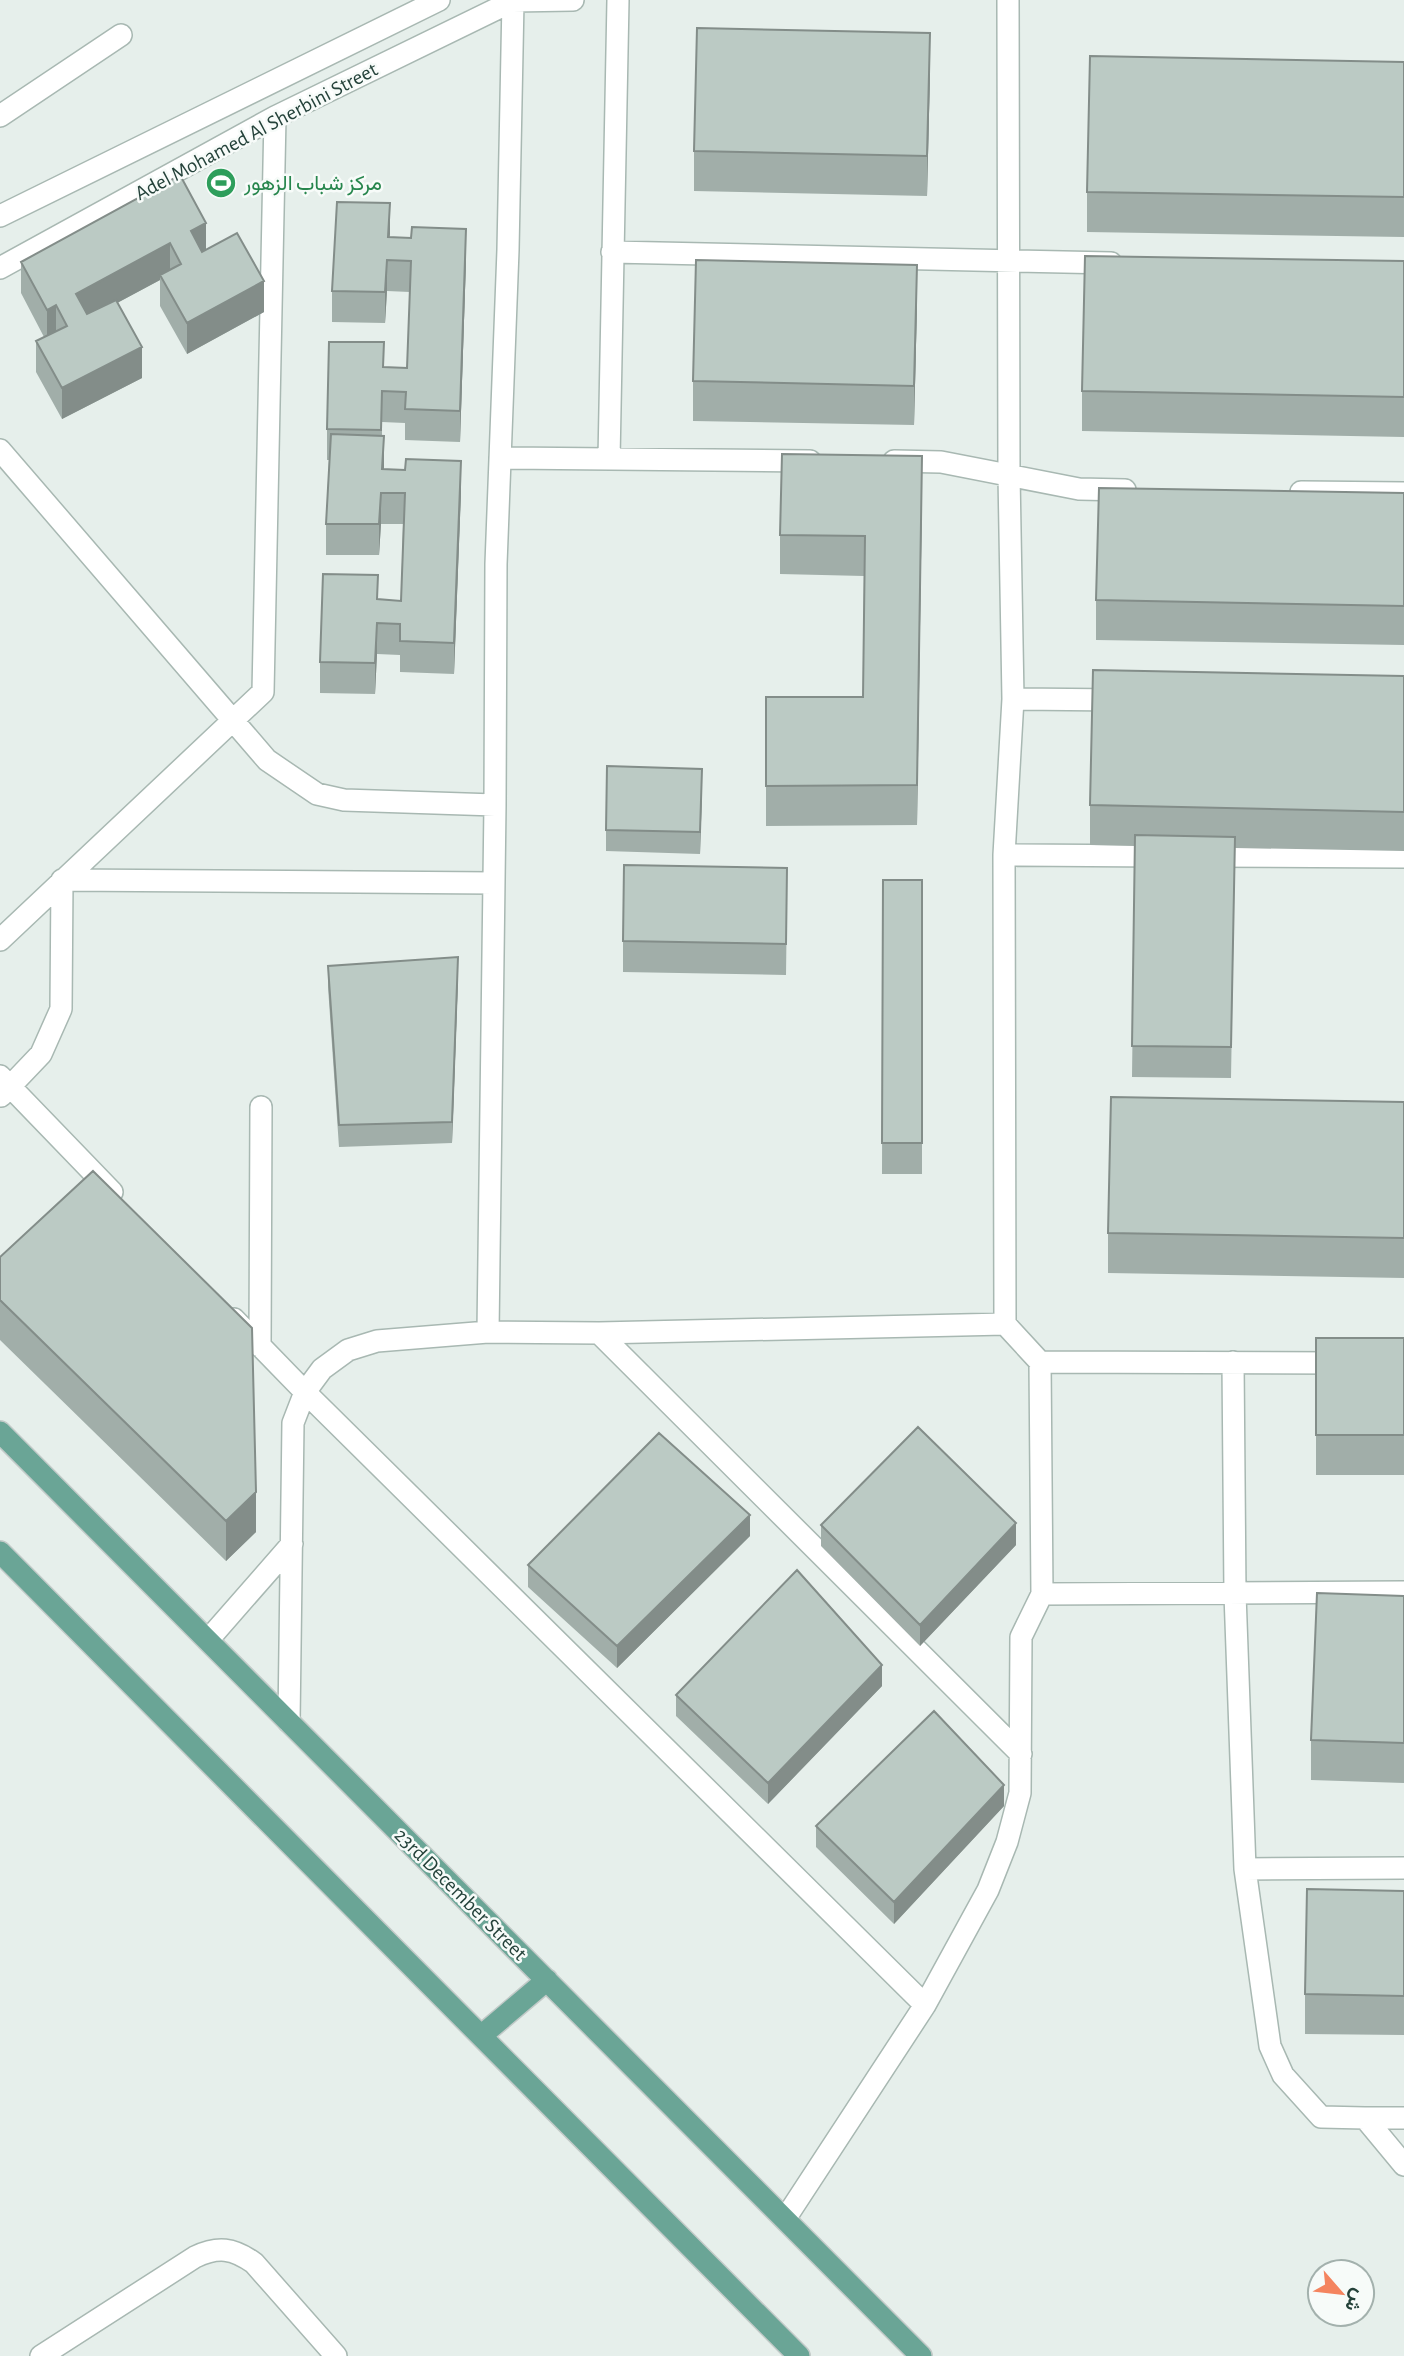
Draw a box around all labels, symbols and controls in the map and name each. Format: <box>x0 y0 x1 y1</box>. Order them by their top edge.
street label: Adel Mohamed Al Sherbini Street <box>132 58 381 204</box>
sports icon: مركز شباب الزهور <box>204 166 238 200</box>
place label: مركز شباب الزهور <box>243 173 382 196</box>
street label: 23rd December Street <box>391 1824 531 1965</box>
north arrow <box>1306 2258 1376 2328</box>
text: ش <box>1340 2285 1368 2315</box>

